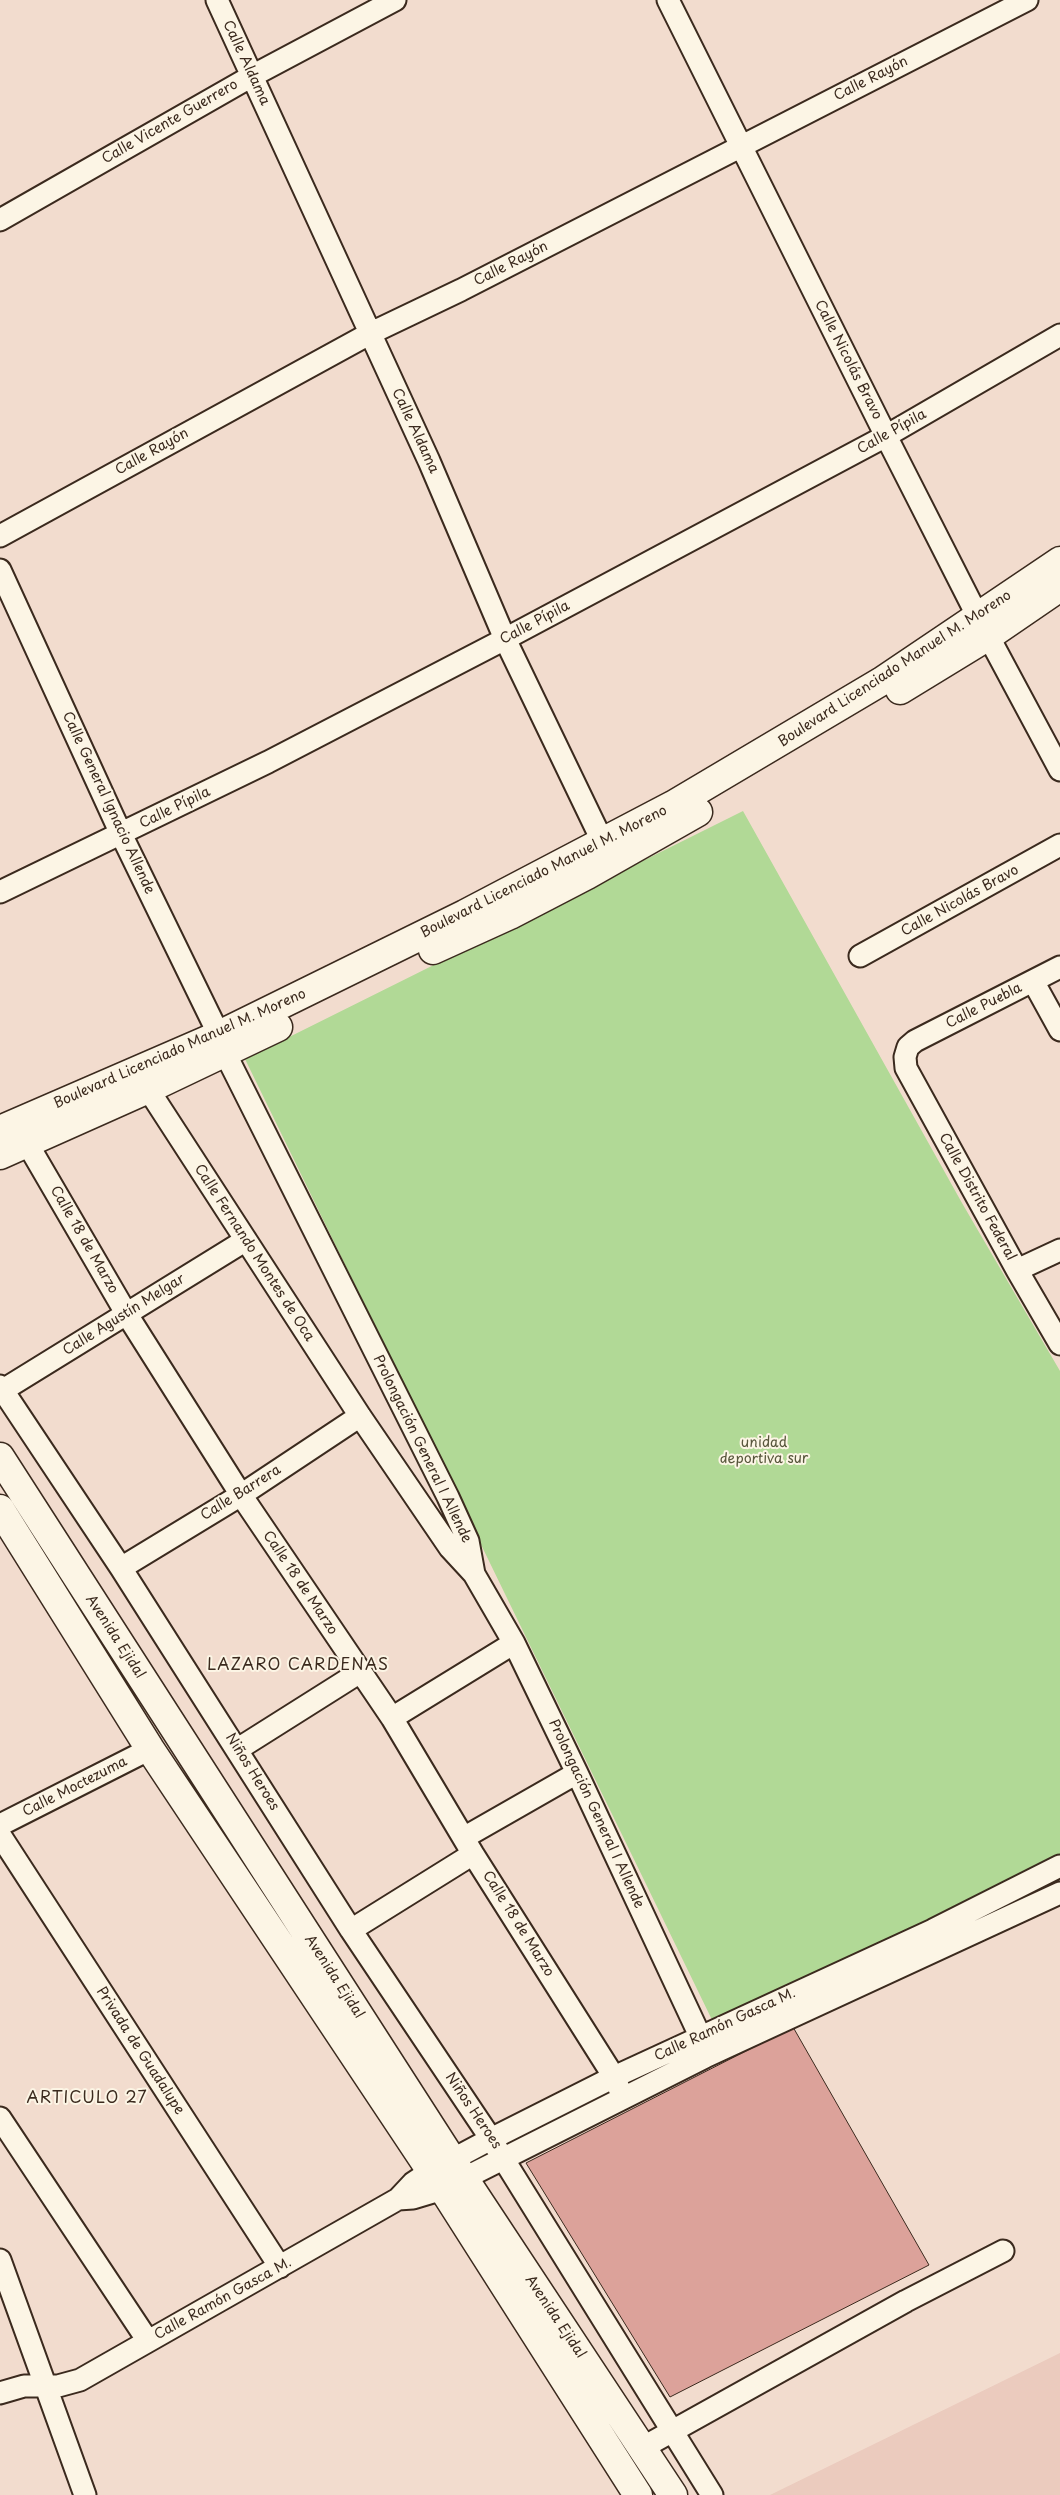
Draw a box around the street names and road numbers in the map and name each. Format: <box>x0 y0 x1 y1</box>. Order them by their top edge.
street label: Calle Aldama <box>219 18 273 108</box>
street label: Calle Rayón <box>831 53 911 105</box>
street label: Calle Vicente Guerrero <box>99 76 241 168</box>
street label: Calle Rayón <box>471 238 551 290</box>
street label: Calle Nicolás Bravo <box>811 297 885 423</box>
street label: Calle Aldama <box>388 386 442 476</box>
street label: Calle Pípila <box>854 406 930 458</box>
street label: Calle Rayón <box>113 425 191 479</box>
street label: Boulevard Licenciado Manuel M. Moreno <box>775 587 1015 751</box>
street label: Calle Pípila <box>497 598 573 648</box>
street label: Calle General Ignacio Allende <box>58 709 158 897</box>
street label: Calle Pípila <box>137 784 213 832</box>
street label: Boulevard Licenciado Manuel M. Moreno <box>418 802 670 942</box>
street label: Calle Nicolás Bravo <box>898 862 1022 940</box>
street label: Calle Puebla <box>943 980 1025 1032</box>
street label: Boulevard Licenciado Manuel M. Moreno <box>51 986 309 1112</box>
street label: Calle Distrito Federal <box>935 1130 1019 1264</box>
street label: Calle Fernando Montes de Oca <box>190 1161 318 1345</box>
street label: Calle 18 de Marzo <box>46 1183 122 1297</box>
street label: Calle Agustín Melgar <box>60 1271 188 1359</box>
street label: Prolongación General I Allende <box>369 1352 475 1546</box>
street label: Calle Barrera <box>198 1462 284 1524</box>
street label: Calle 18 de Marzo <box>259 1528 341 1638</box>
street label: Avenida Ejidal <box>82 1592 148 1682</box>
street label: Prolongación General I Allende <box>545 1717 647 1911</box>
street label: Niños Heroes <box>222 1730 282 1814</box>
street label: Calle Moctezuma <box>20 1753 130 1821</box>
street label: Calle 18 de Marzo <box>479 1868 557 1980</box>
street label: Avenida Ejidal <box>301 1932 367 2022</box>
street label: Privada de Guadalupe <box>92 1984 188 2118</box>
street label: Calle Ramón Gasca M. <box>652 1985 798 2065</box>
street label: Niños Heroes <box>441 2070 505 2152</box>
street label: Calle Ramón Gasca M. <box>152 2254 294 2344</box>
street label: Avenida Ejidal <box>521 2272 589 2362</box>

